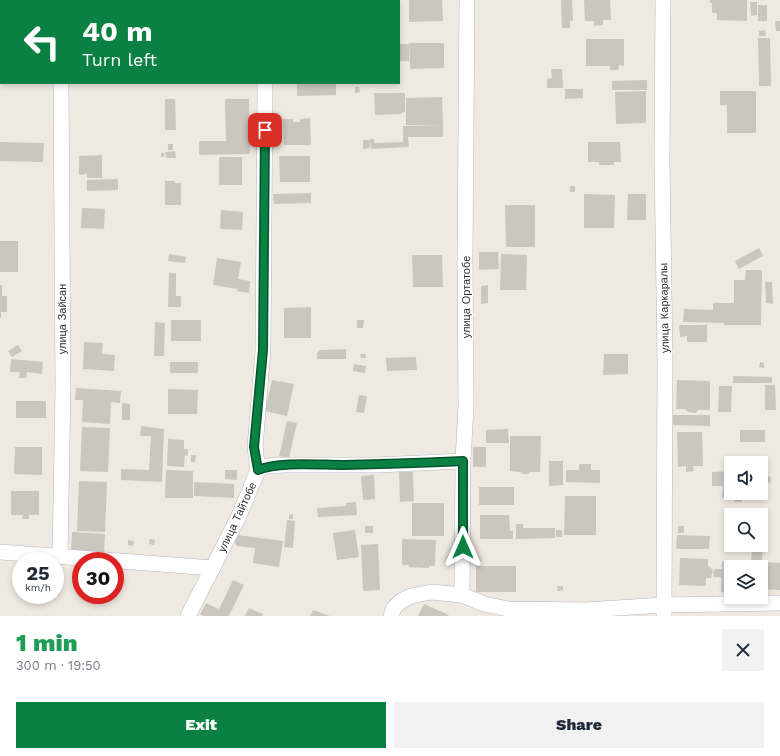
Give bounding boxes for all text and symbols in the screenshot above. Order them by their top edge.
text: 40 m [82,15,152,48]
icon: left [16,16,68,68]
text: Turn left [82,49,157,70]
pin [248,113,282,147]
icon: arrive [254,119,276,141]
street label: улица Ортатобе [460,256,473,338]
street label: улица Каркаралы [657,263,672,353]
street label: улица Зайсан [56,284,69,354]
map controls [724,456,768,604]
button: sound [724,456,768,500]
street label: улица Тайтобе [216,480,259,554]
button: search [724,508,768,552]
position arrow [442,526,484,568]
speed limit sign: 30 [72,552,124,604]
button: layers [724,560,768,604]
text: 25 [26,561,50,585]
text: km/h [25,582,51,593]
text: 1 min [16,629,78,657]
button: close [722,629,764,671]
text: 300 m · 19:50 [16,658,101,673]
button: Exit [16,702,386,748]
button: Share [394,702,764,748]

